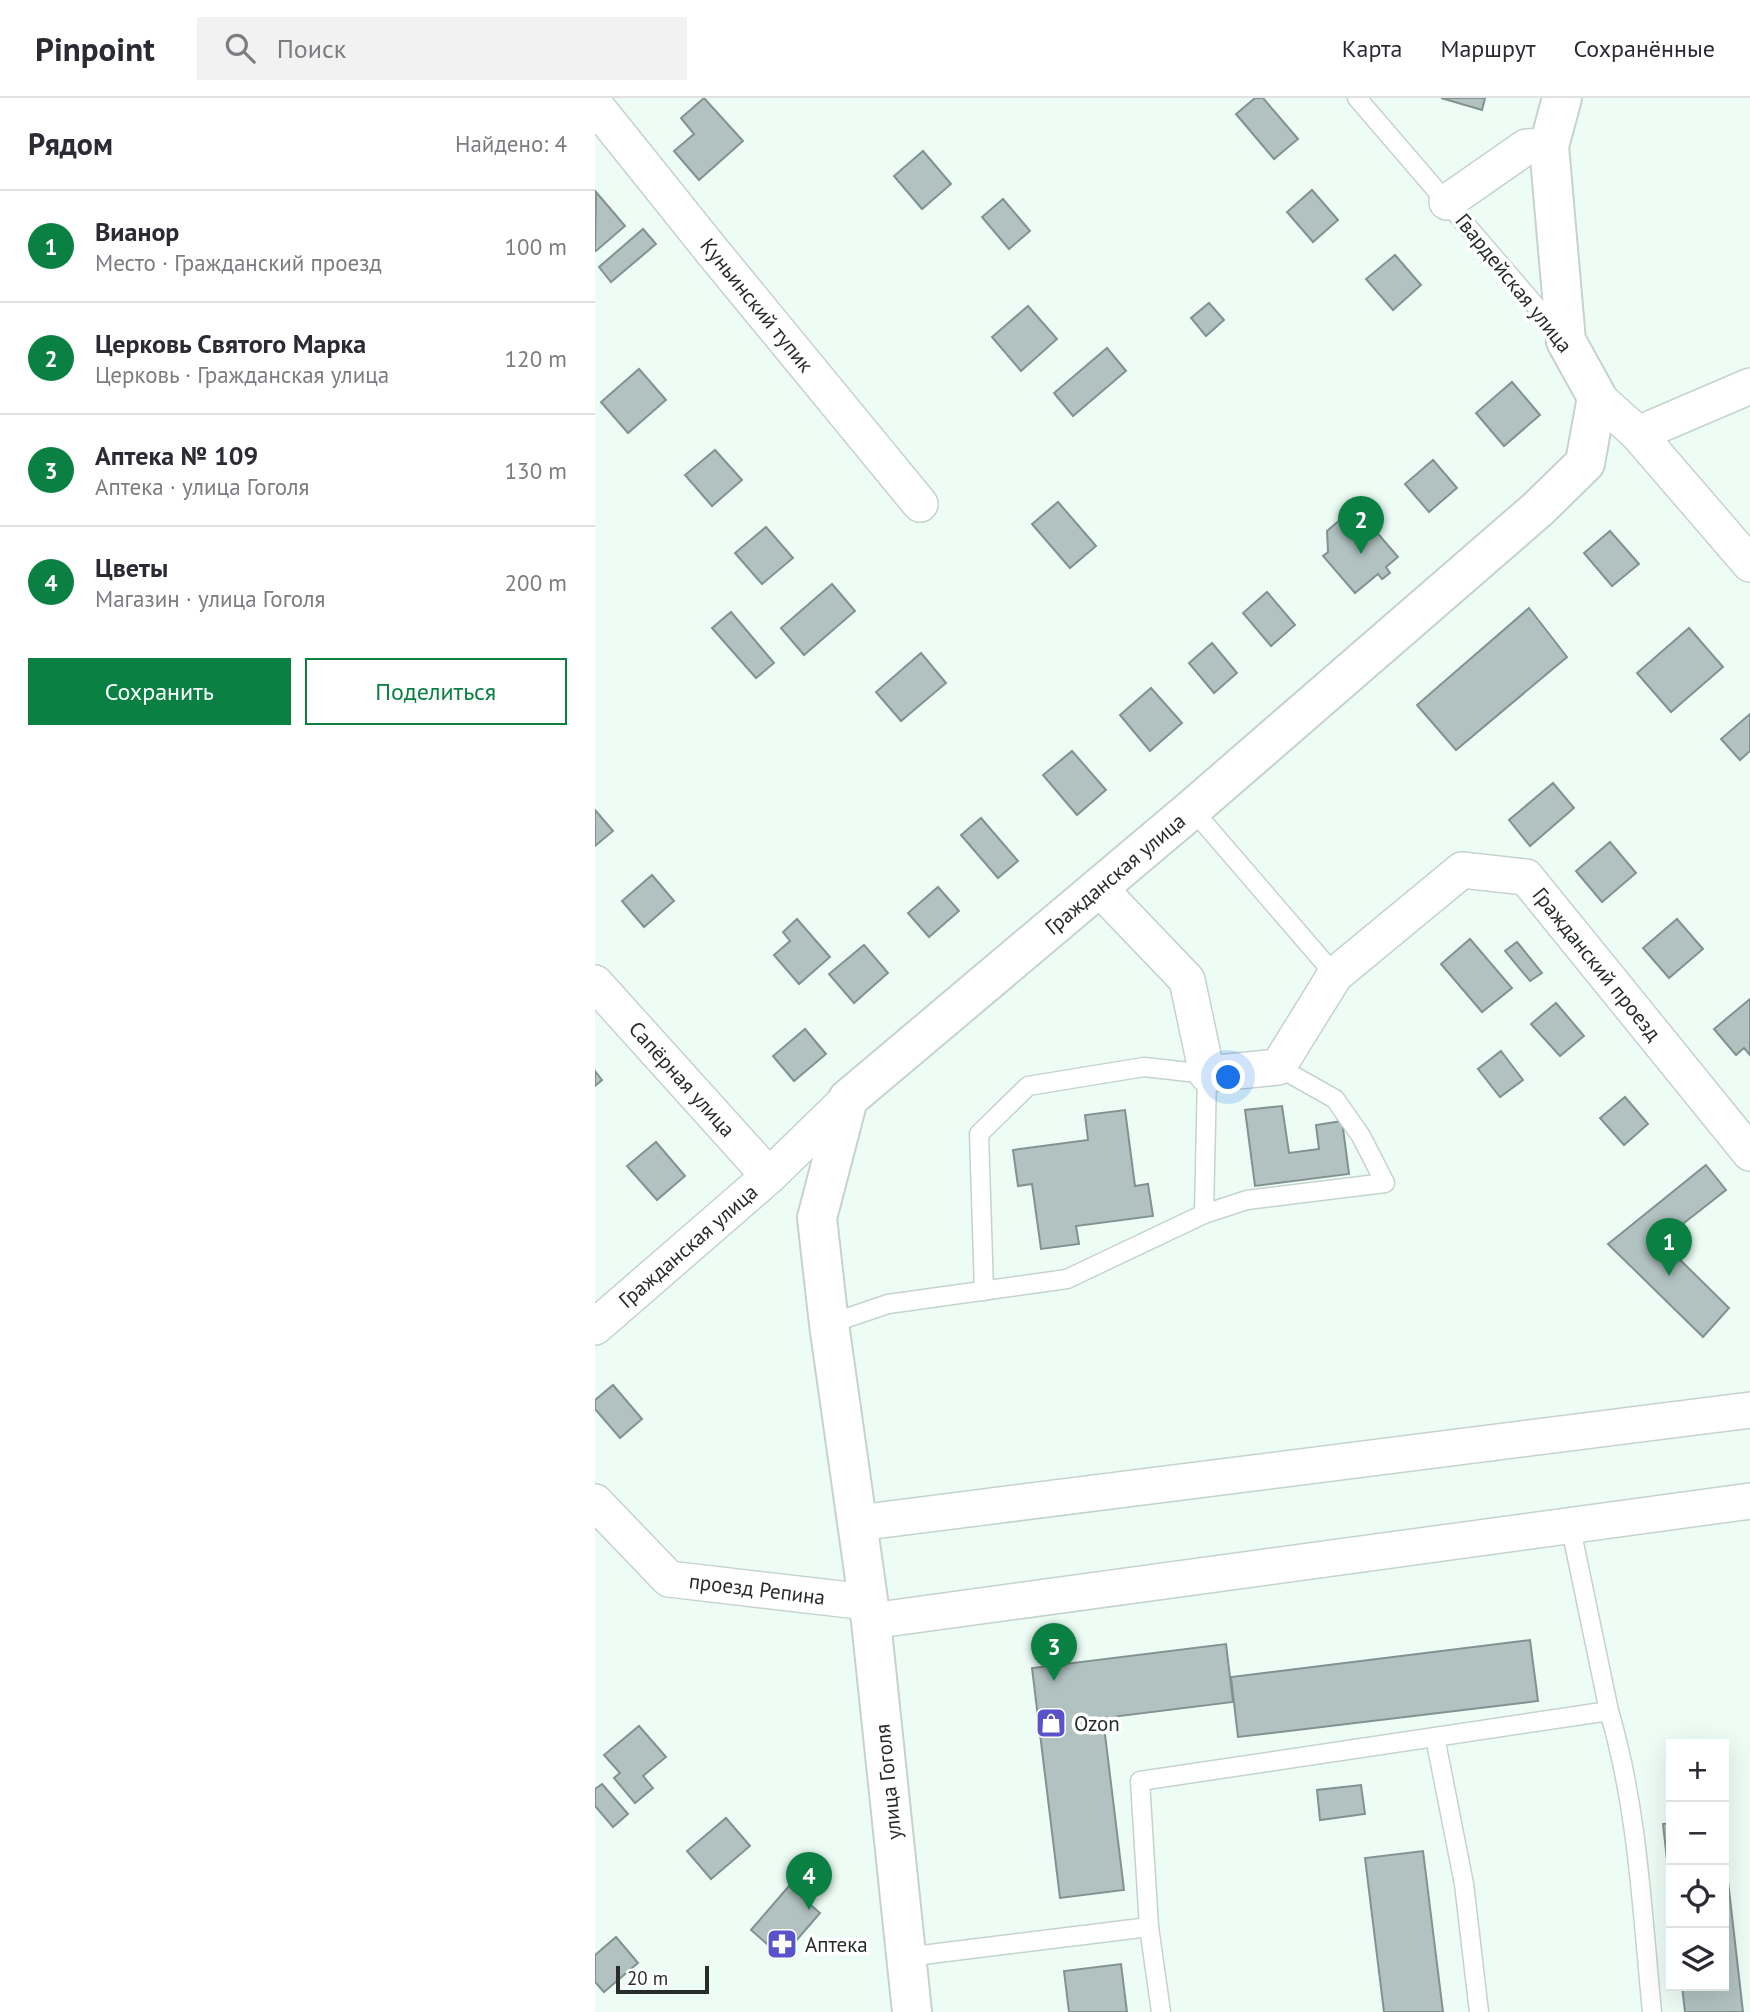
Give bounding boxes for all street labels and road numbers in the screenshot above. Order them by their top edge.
street label: Гвардейская улица [1450,208,1578,358]
street label: Куньинский тупик [695,232,819,378]
street label: Гражданская улица [1039,807,1191,941]
street label: Гражданский проезд [1527,882,1667,1046]
street label: Сапёрная улица [623,1016,741,1142]
street label: Гражданская улица [613,1178,763,1314]
street label: проезд Репина [687,1567,827,1611]
street label: улица Гоголя [868,1723,908,1841]

